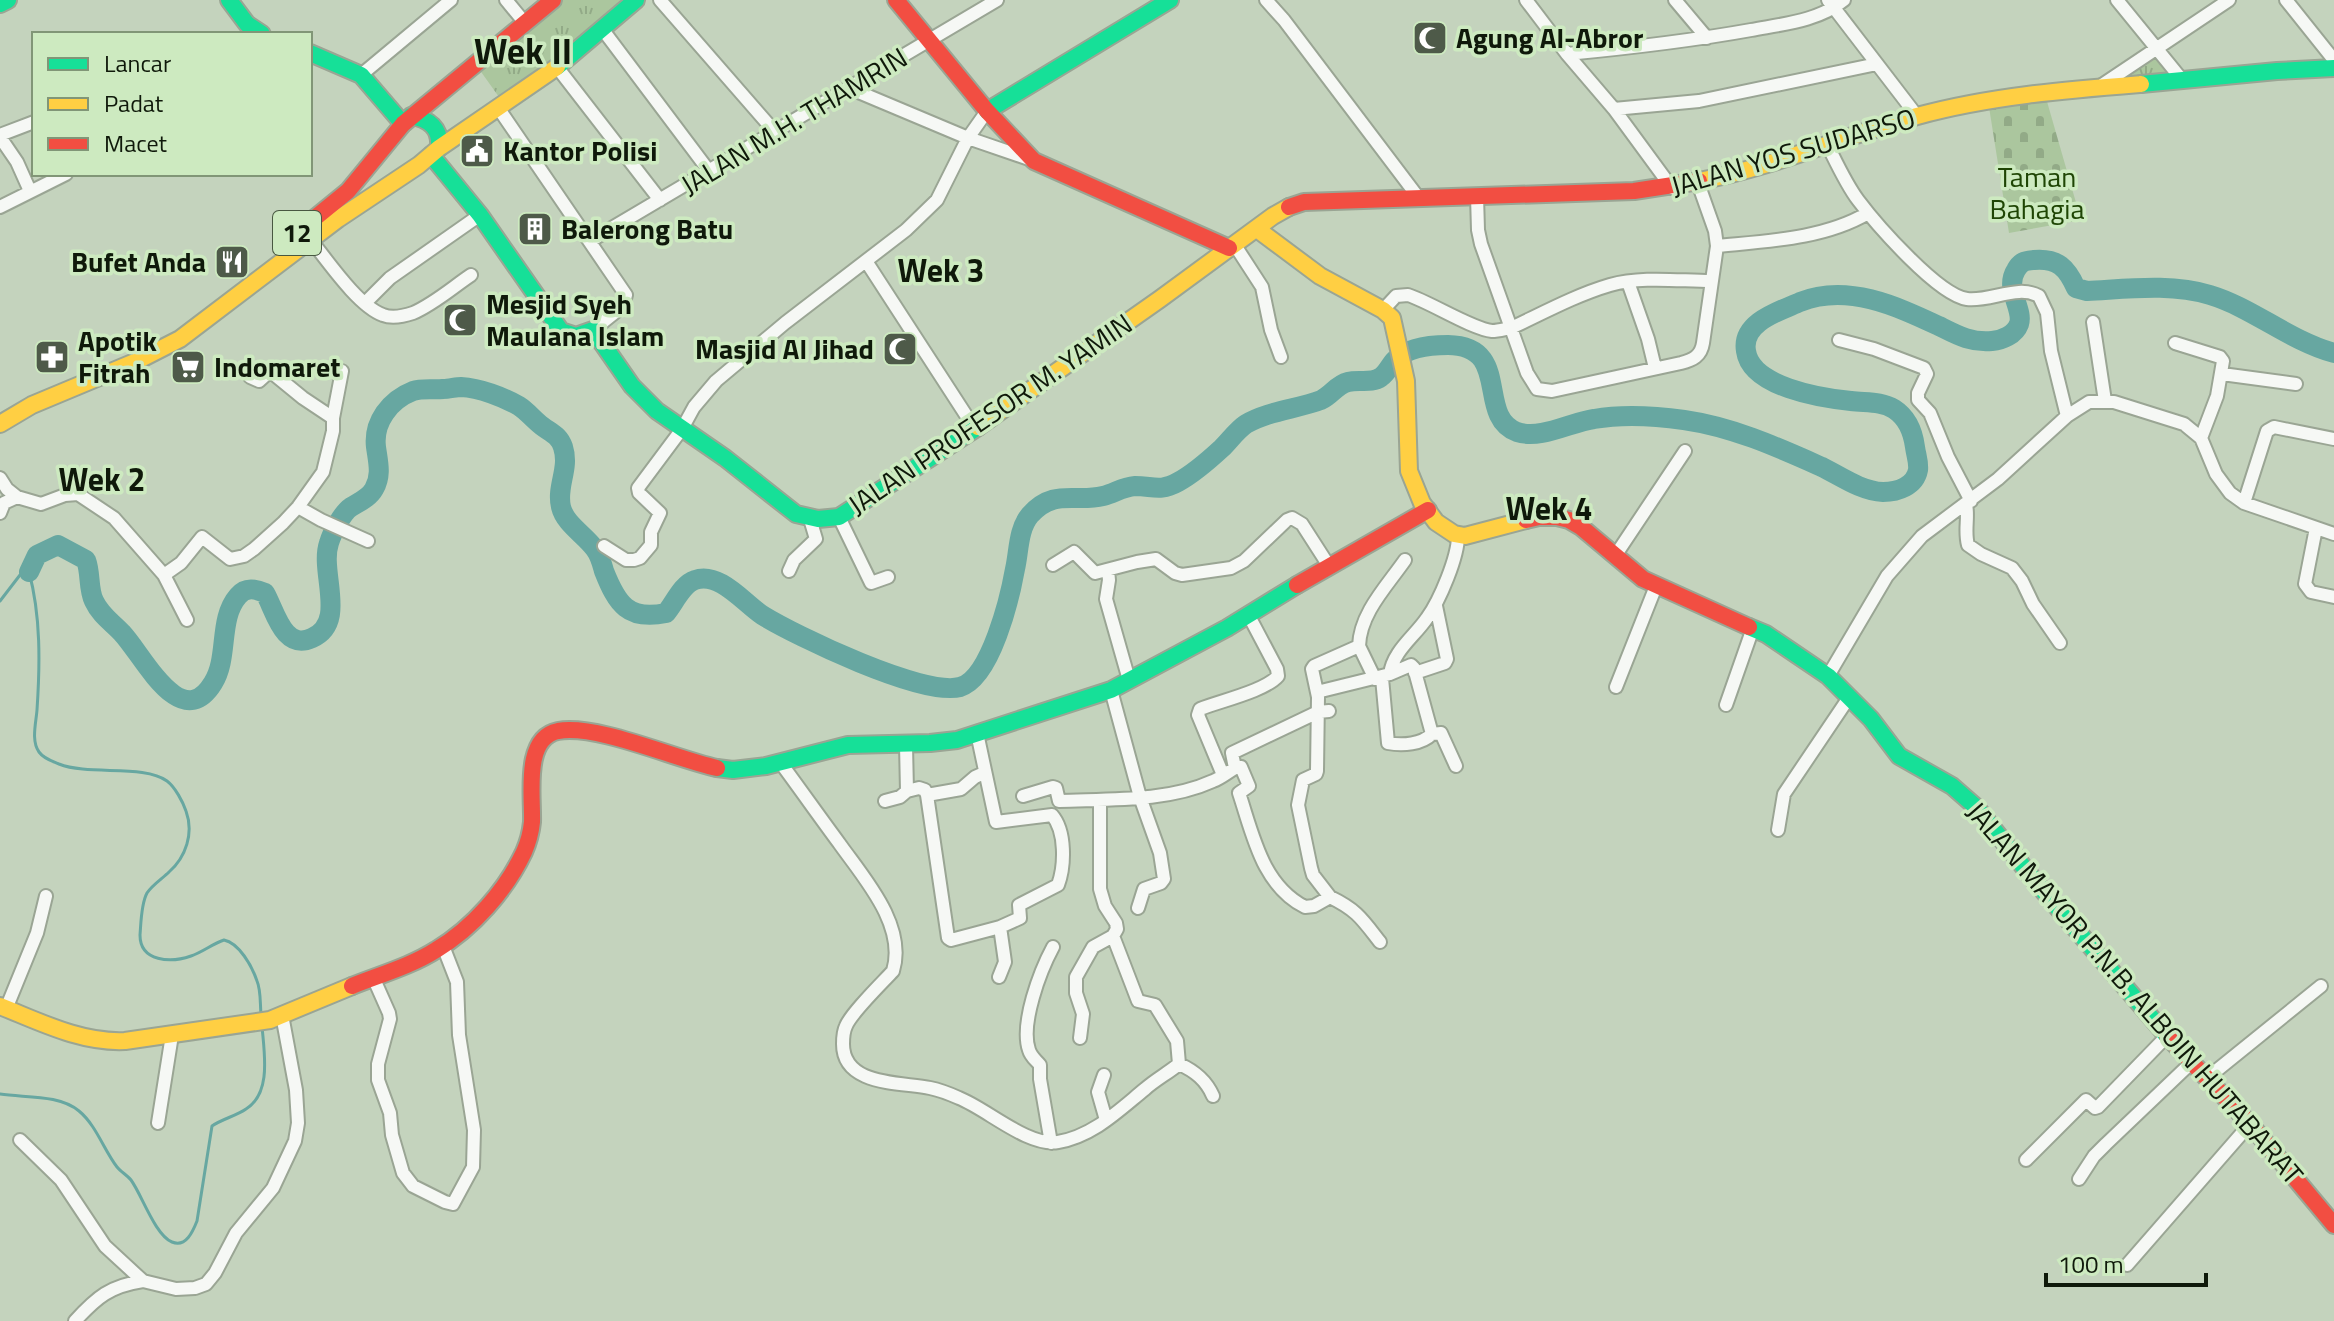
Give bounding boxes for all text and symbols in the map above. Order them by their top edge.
place label: Agung Al-Abror [1456,16,1643,59]
mosque icon: Agung Al-Abror [1411,19,1449,57]
district label: Wek II [474,23,572,78]
legend [32,32,312,176]
street label: JALAN M.H. THAMRIN [672,36,915,205]
text: Lancar [104,45,171,81]
text: Padat [104,85,164,121]
street label: JALAN YOS SUDARSO [1666,96,1920,207]
text: Macet [104,125,168,161]
place label: Kantor Polisi [503,129,658,172]
public building icon: Kantor Polisi [458,132,496,170]
park label: Taman Bahagia [1990,155,2084,230]
place label: Balerong Batu [561,207,733,250]
building icon: Balerong Batu [516,210,554,248]
road number: 12 [273,211,321,255]
place label: Bufet Anda [71,240,206,283]
restaurant icon: Bufet Anda [213,243,251,281]
district label: Wek 3 [898,246,984,294]
place label: Mesjid Syeh Maulana Islam [486,282,664,357]
mosque icon: Mesjid Syeh Maulana Islam [441,301,479,339]
street label: JALAN PROFESOR M. YAMIN [839,302,1141,525]
place label: Apotik Fitrah [78,319,157,394]
place label: Masjid Al Jihad [695,327,874,370]
mosque icon: Masjid Al Jihad [881,330,919,368]
pharmacy icon: Apotik Fitrah [33,338,71,376]
place label: Indomaret [214,345,340,388]
supermarket icon: Indomaret [169,348,207,386]
district label: Wek 2 [59,455,145,503]
district label: Wek 4 [1506,484,1592,532]
street label: JALAN MAYOR P.N.B. ALBOIN HUTABARAT [1957,792,2314,1194]
scale bar [2046,1237,2206,1287]
text: 100 m [2058,1246,2124,1282]

